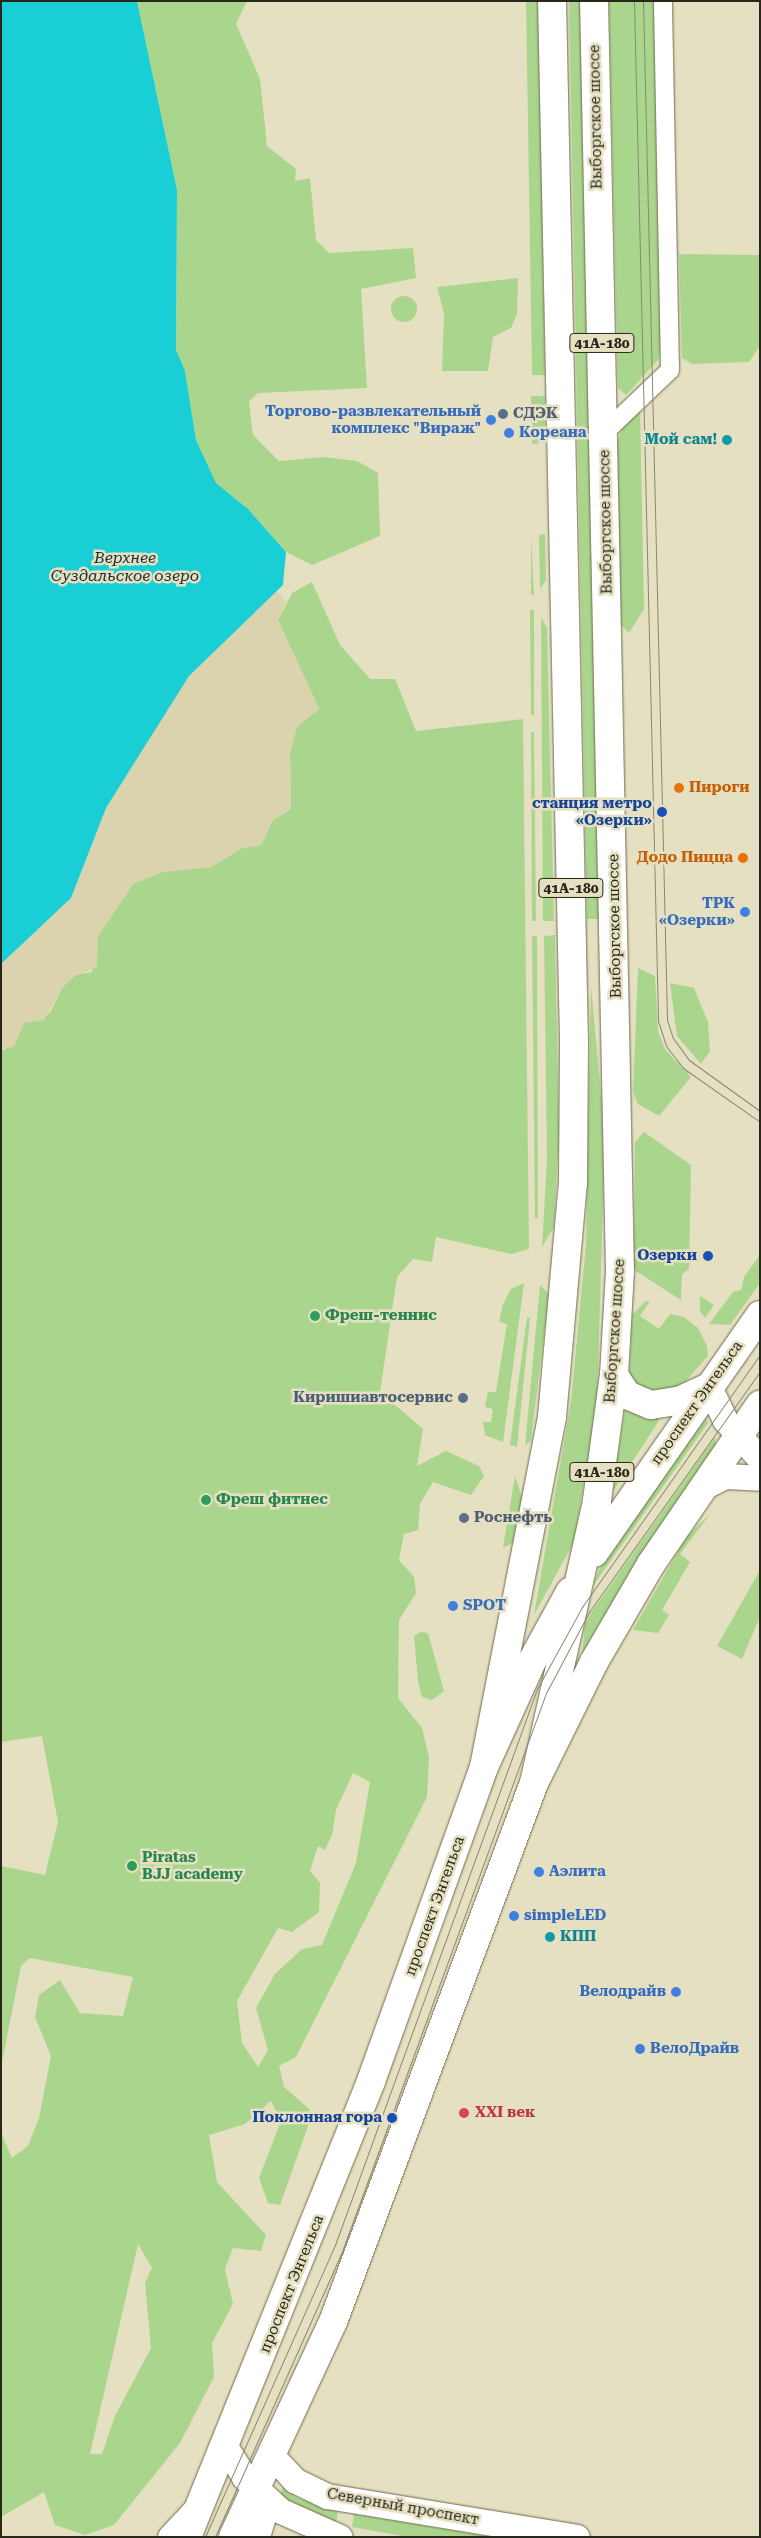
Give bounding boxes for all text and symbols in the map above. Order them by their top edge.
street label: Выборгское шоссе [586,45,606,189]
road number: 41А-180 [568,332,636,354]
place label: Торгово-развлекательный комплекс "Вираж" [265,402,481,437]
place label: СДЭК [513,405,558,423]
marker: СДЭК [497,408,509,420]
marker: Торгово-развлекательный комплекс "Вираж" [485,414,497,426]
place label: Кореана [519,424,587,442]
marker: Кореана [503,427,515,439]
place label: Мой сам! [645,431,717,449]
marker: Мой сам! [721,434,733,446]
street label: Выборгское шоссе [596,450,616,594]
water label: Верхнее Суздальское озеро [51,548,199,586]
place label: Пироги [689,779,749,797]
marker: Пироги [673,782,685,794]
place label: станция метро «Озерки» [532,794,652,829]
marker: станция метро «Озерки» [656,806,668,818]
place label: Додо Пицца [637,849,733,867]
marker: Додо Пицца [737,852,749,864]
street label: Выборгское шоссе [605,854,625,998]
road number: 41А-180 [537,876,605,900]
place label: ТРК «Озерки» [659,894,735,929]
marker: ТРК «Озерки» [739,906,751,918]
place label: Озерки [637,1247,697,1265]
marker: Озерки [701,1249,715,1263]
street label: Выборгское шоссе [601,1258,629,1404]
place label: Фреш-теннис [325,1307,437,1325]
marker: Фреш-теннис [309,1310,321,1322]
street label: проспект Энгельса [647,1338,747,1468]
place label: Киришиавтосервис [293,1389,453,1407]
marker: Киришиавтосервис [457,1392,469,1404]
road number: 41А-180 [568,1460,636,1484]
place label: Фреш фитнес [216,1491,328,1509]
marker: Фреш фитнес [200,1494,212,1506]
place label: Роснефть [474,1509,552,1527]
marker: Роснефть [458,1512,470,1524]
place label: SPOT [463,1597,506,1615]
marker: SPOT [447,1600,459,1612]
street label: проспект Энгельса [401,1834,469,1978]
place label: Piratas BJJ academy [142,1848,243,1883]
marker: Piratas BJJ academy [126,1860,138,1872]
place label: Аэлита [549,1863,606,1881]
marker: Аэлита [533,1866,545,1878]
place label: simpleLED [524,1907,606,1925]
marker: simpleLED [508,1910,520,1922]
place label: КПП [560,1928,596,1946]
marker: КПП [544,1931,556,1943]
place label: Велодрайв [579,1983,666,2001]
marker: Велодрайв [670,1986,682,1998]
place label: ВелоДрайв [650,2040,739,2058]
marker: ВелоДрайв [634,2043,646,2055]
place label: XXI век [475,2104,535,2122]
marker: XXI век [457,2106,471,2120]
place label: Поклонная гора [252,2109,382,2127]
marker: Поклонная гора [386,2112,398,2124]
street label: проспект Энгельса [256,2212,328,2356]
street label: Северный проспект [326,2485,480,2529]

